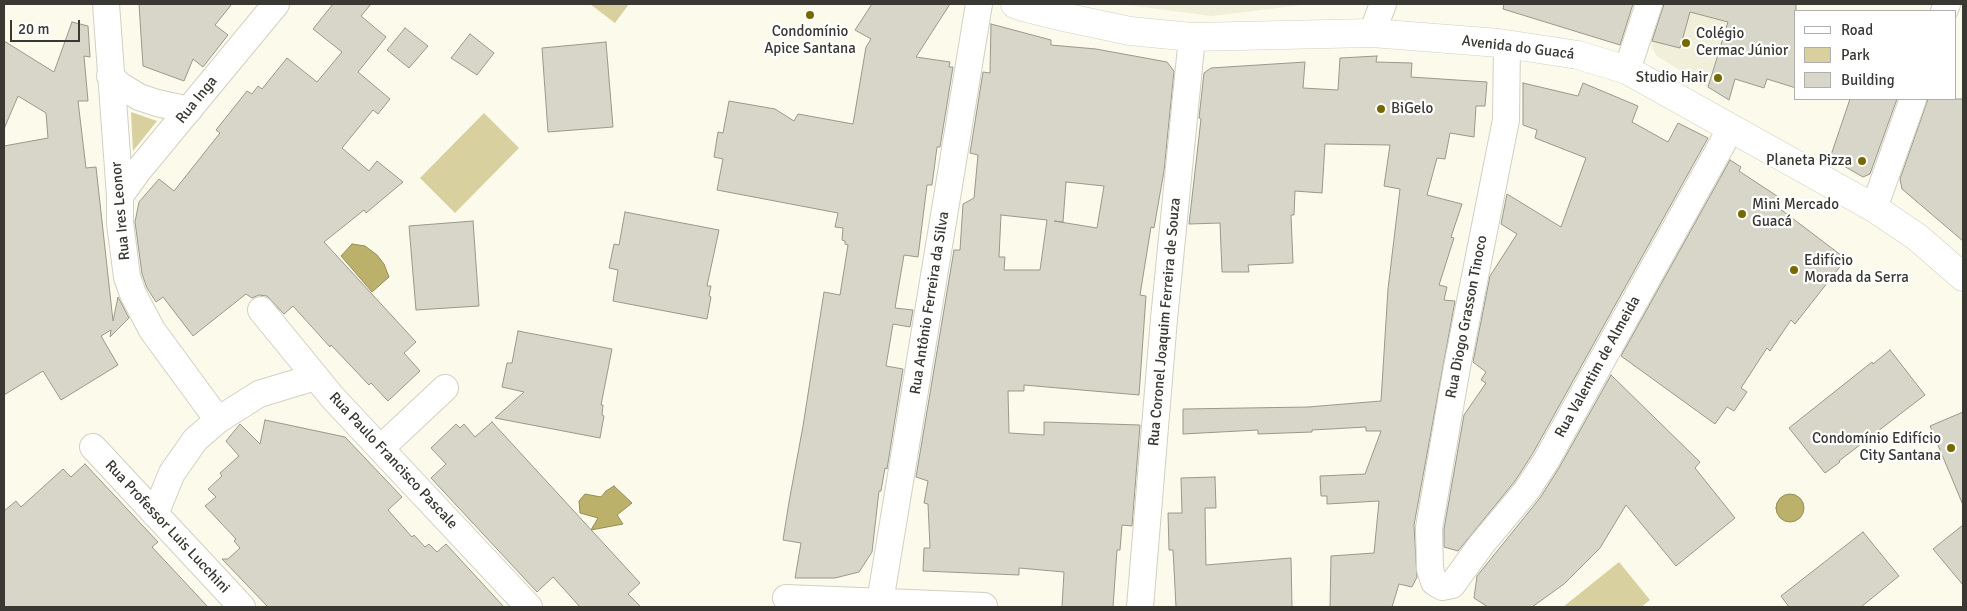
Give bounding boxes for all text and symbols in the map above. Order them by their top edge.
marker: Condomínio Apice Santana [804,9,816,21]
scale bar [12,10,82,42]
legend [1794,10,1957,100]
text: 20 m [18,20,49,38]
text: Road [1841,21,1873,39]
place label: Condomínio Apice Santana [764,23,856,58]
place label: Colégio Cermac Júnior [1696,25,1788,60]
street label: Avenida do Guacá [1461,32,1575,64]
marker: Colégio Cermac Júnior [1680,37,1692,49]
text: Park [1841,46,1870,64]
place label: Studio Hair [1636,69,1708,87]
text: Building [1841,71,1895,89]
marker: Studio Hair [1712,72,1724,84]
street label: Rua Inga [172,73,222,127]
place label: BiGelo [1391,100,1433,118]
marker: BiGelo [1375,103,1387,115]
place label: Planeta Pizza [1766,152,1852,170]
marker: Planeta Pizza [1856,155,1868,167]
street label: Rua Ires Leonor [108,161,134,261]
place label: Mini Mercado Guacá [1752,196,1839,231]
street label: Rua Coronel Joaquim Ferreira de Souza [1145,197,1185,447]
marker: Mini Mercado Guacá [1736,208,1748,220]
street label: Rua Antônio Ferreira da Silva [907,210,953,396]
street label: Rua Diogo Grasson Tinoco [1442,234,1492,400]
place label: Edifício Morada da Serra [1804,252,1909,287]
marker: Edifício Morada da Serra [1788,264,1800,276]
street label: Rua Valentim de Almeida [1552,293,1644,441]
street label: Rua Paulo Francisco Pascale [325,389,461,533]
place label: Condomínio Edifício City Santana [1812,430,1941,465]
marker: Condomínio Edifício City Santana [1945,442,1957,454]
street label: Rua Professor Luis Lucchini [101,457,233,597]

